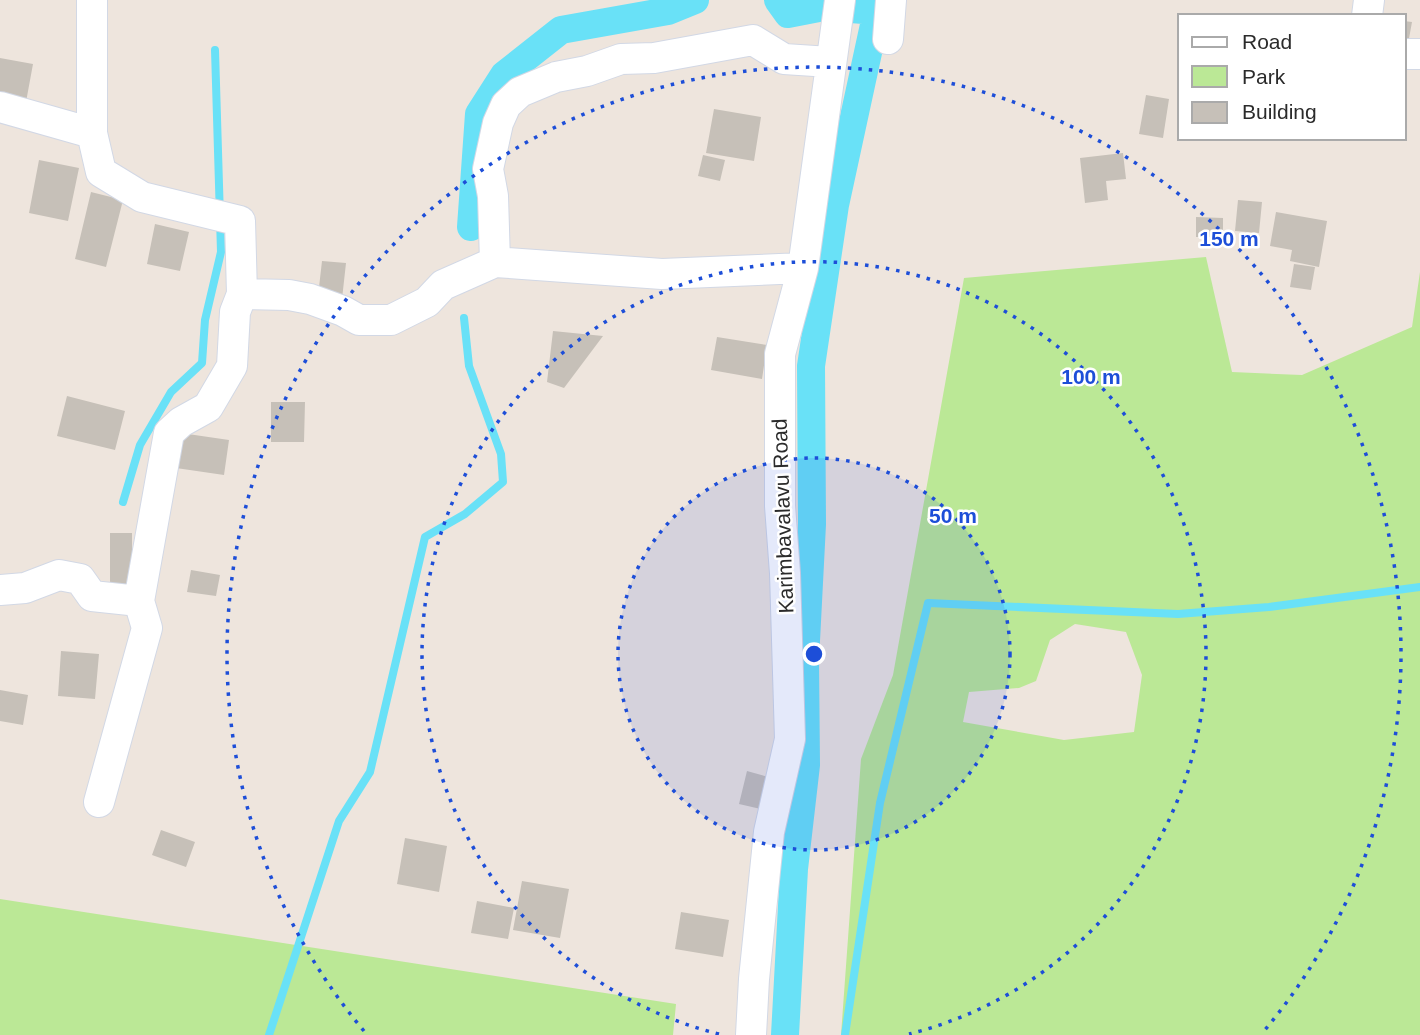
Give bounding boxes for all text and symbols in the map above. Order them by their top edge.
legend [1178,14,1406,140]
text: Road [1242,30,1292,53]
text: Park [1242,65,1286,88]
text: Building [1242,100,1317,123]
text: 150 m [1199,227,1259,250]
text: 100 m [1061,365,1121,388]
street label: Karimbavalavu Road [768,418,797,614]
text: 50 m [929,504,977,527]
centre of rings [802,642,826,666]

